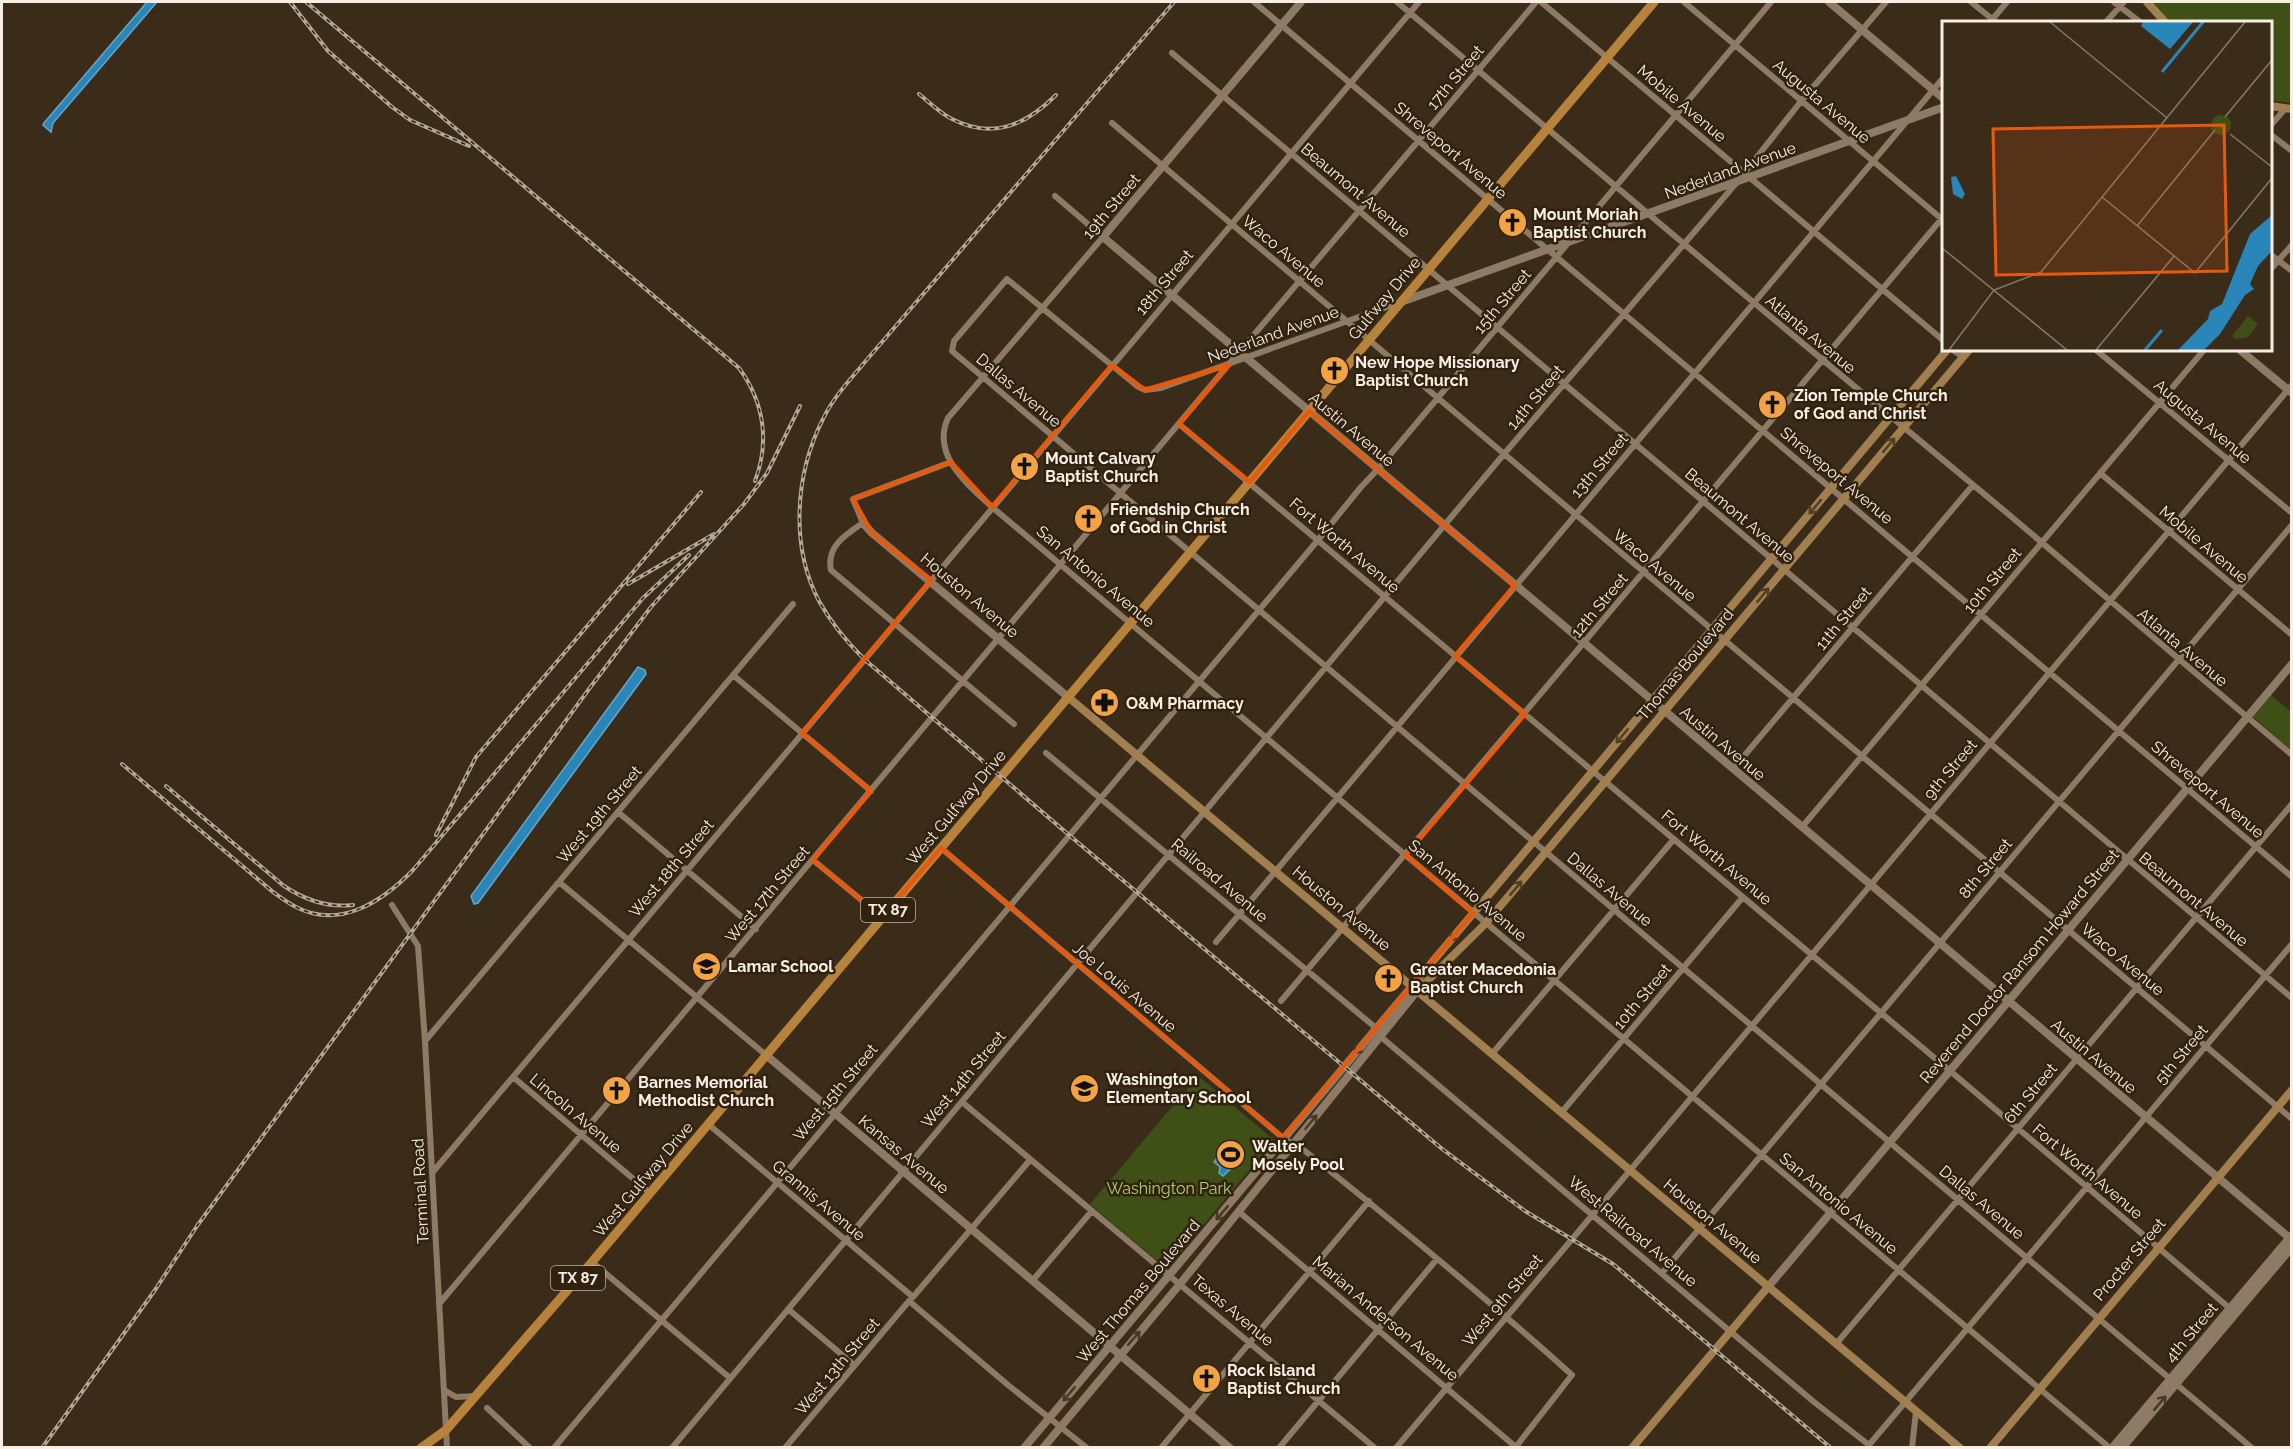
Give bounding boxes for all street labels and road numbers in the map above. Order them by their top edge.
street label: 17th Street [1423,41,1488,113]
street label: Augusta Avenue [1769,55,1874,148]
street label: Mobile Avenue [1633,61,1730,146]
street label: Shreveport Avenue [1390,98,1511,203]
street label: Nederland Avenue [1662,138,1799,203]
street label: Beaumont Avenue [1297,139,1414,242]
street label: 19th Street [1079,169,1145,243]
street label: Waco Avenue [1238,211,1329,292]
street label: 18th Street [1132,245,1198,319]
street label: Gulfway Drive [1344,253,1425,344]
street label: 15th Street [1470,265,1535,338]
street label: Atlanta Avenue [1762,291,1860,378]
street label: Nederland Avenue [1205,302,1342,367]
street label: Dallas Avenue [972,349,1065,431]
street label: 14th Street [1503,361,1568,434]
street label: Augusta Avenue [2150,375,2255,468]
street label: Austin Avenue [1305,388,1398,471]
street label: Shreveport Avenue [1776,423,1897,528]
street label: 13th Street [1567,429,1632,502]
street label: Beaumont Avenue [1681,464,1798,567]
street label: Fort Worth Avenue [1286,494,1404,597]
street label: Mobile Avenue [2155,502,2252,587]
street label: San Antonio Avenue [1033,521,1159,631]
street label: Waco Avenue [1609,525,1700,606]
street label: 10th Street [1959,543,2026,617]
street label: Houston Avenue [917,549,1023,642]
street label: 12th Street [1567,569,1632,641]
street label: 11th Street [1811,582,1876,654]
street label: Atlanta Avenue [2134,604,2232,691]
street label: Thomas Boulevard [1633,605,1737,724]
street label: Austin Avenue [1676,702,1769,785]
street label: 9th Street [1920,735,1981,803]
street label: Shreveport Avenue [2147,737,2268,842]
street label: West Gulfway Drive [903,746,1010,869]
street label: West 19th Street [553,761,646,867]
street label: Fort Worth Avenue [1658,806,1776,909]
street label: West 18th Street [625,815,718,921]
street label: Railroad Avenue [1168,834,1272,926]
street label: 8th Street [1955,834,2016,902]
street label: San Antonio Avenue [1405,835,1531,945]
street label: West 17th Street [721,842,814,947]
street label: Reverend Doctor Ransom Howard Street [1916,845,2123,1087]
street label: Dallas Avenue [1563,848,1656,930]
street label: Beaumont Avenue [2135,848,2252,951]
street label: Houston Avenue [1289,862,1395,955]
road number: TX 87 [861,898,915,922]
street label: Waco Avenue [2077,919,2168,1000]
street label: Joe Louis Avenue [1069,938,1180,1036]
street label: 10th Street [1609,959,1676,1033]
street label: Austin Avenue [2047,1015,2140,1098]
street label: 5th Street [2151,1020,2212,1088]
street label: West 14th Street [917,1026,1010,1132]
street label: West 15th Street [789,1039,882,1145]
street label: 6th Street [2000,1059,2061,1127]
street label: Lincoln Avenue [526,1070,625,1157]
street label: Kansas Avenue [855,1111,953,1198]
street label: West Gulfway Drive [590,1118,697,1241]
street label: Fort Worth Avenue [2029,1120,2147,1223]
street label: Terminal Road [408,1138,433,1244]
street label: San Antonio Avenue [1776,1148,1902,1258]
street label: Grannis Avenue [768,1156,869,1245]
street label: Dallas Avenue [1935,1161,2028,1243]
street label: West Railroad Avenue [1564,1172,1701,1291]
street label: Houston Avenue [1660,1175,1766,1268]
street label: Procter Street [2089,1214,2170,1304]
street label: West Thomas Boulevard [1073,1216,1204,1367]
street label: West 9th Street [1458,1250,1547,1350]
street label: Marian Anderson Avenue [1309,1252,1463,1385]
road number: TX 87 [551,1266,605,1290]
street label: Texas Avenue [1188,1271,1278,1350]
street label: 4th Street [2161,1298,2222,1366]
street label: West 13th Street [791,1313,884,1419]

